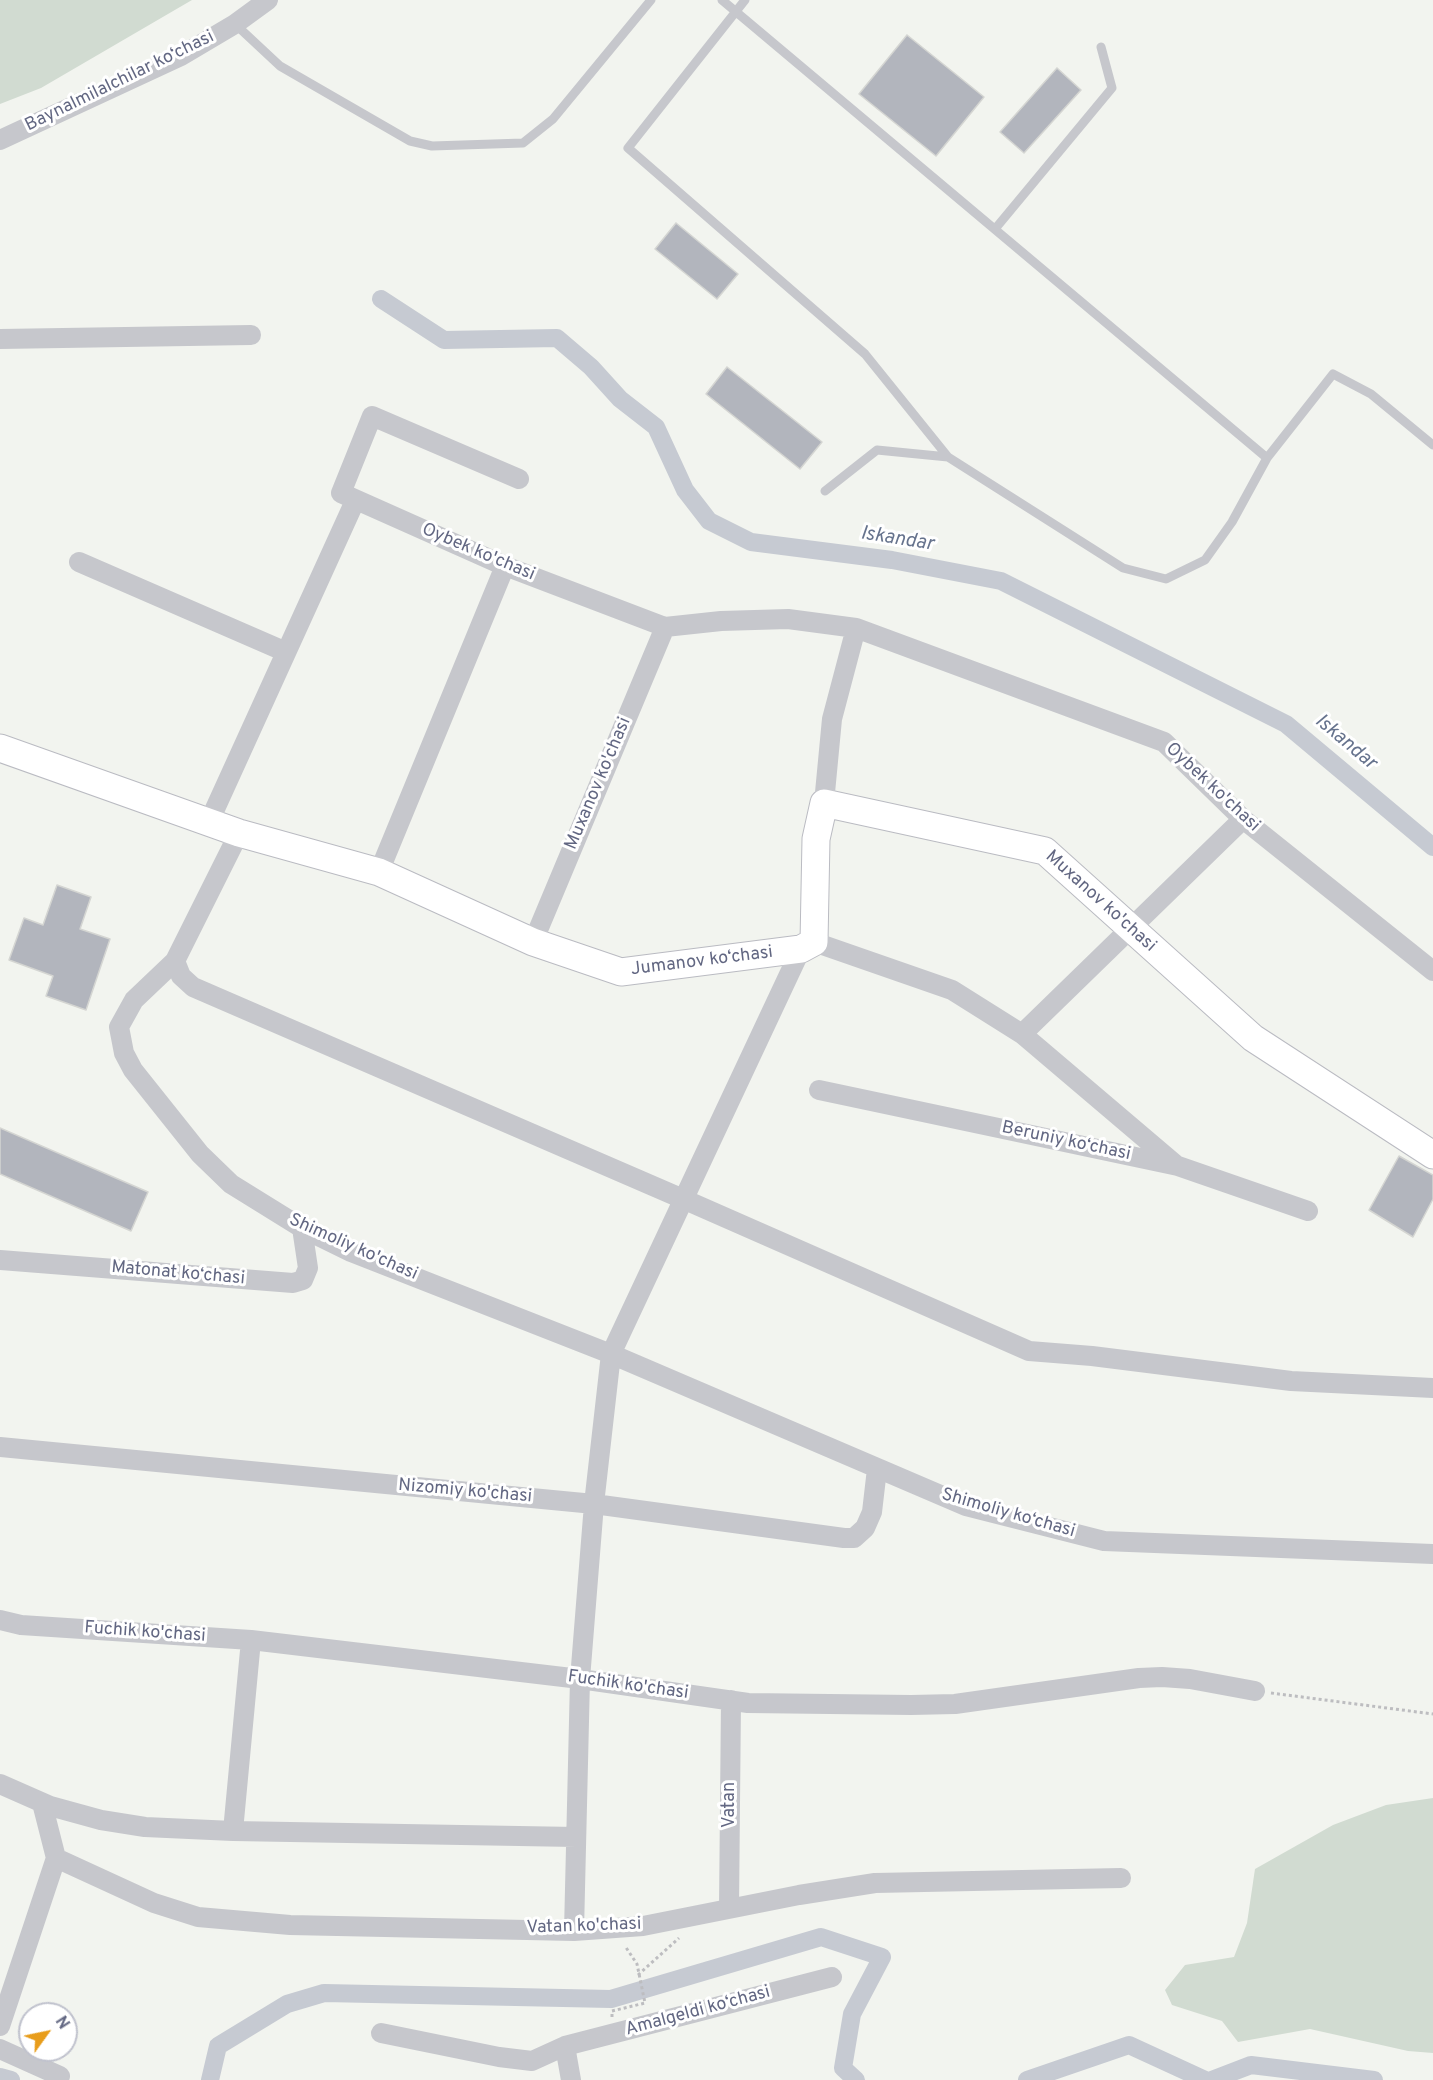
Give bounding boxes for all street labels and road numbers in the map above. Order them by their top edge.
street label: Baynalmilalchilar ko‘chasi [22,27,218,137]
street label: Oybek ko'chasi [418,519,538,587]
street label: Muxanov ko'chasi [561,715,637,853]
street label: Oybek ko'chasi [1160,739,1264,837]
street label: Muxanov ko'chasi [1040,847,1160,957]
street label: Jumanov ko‘chasi [630,943,774,981]
street label: Beruniy ko‘chasi [1000,1118,1132,1166]
street label: Shimoliy ko'chasi [285,1210,421,1286]
street label: Matonat ko‘chasi [110,1257,246,1291]
street label: Nizomiy ko'chasi [397,1475,533,1509]
street label: Shimoliy ko‘chasi [939,1485,1077,1543]
street label: Fuchik ko'chasi [84,1618,206,1648]
street label: Fuchik ko'chasi [566,1667,690,1705]
street label: Vatan [719,1782,741,1828]
street label: Vatan ko'chasi [526,1914,642,1940]
street label: Amalgeldi ko‘chasi [623,1982,773,2042]

